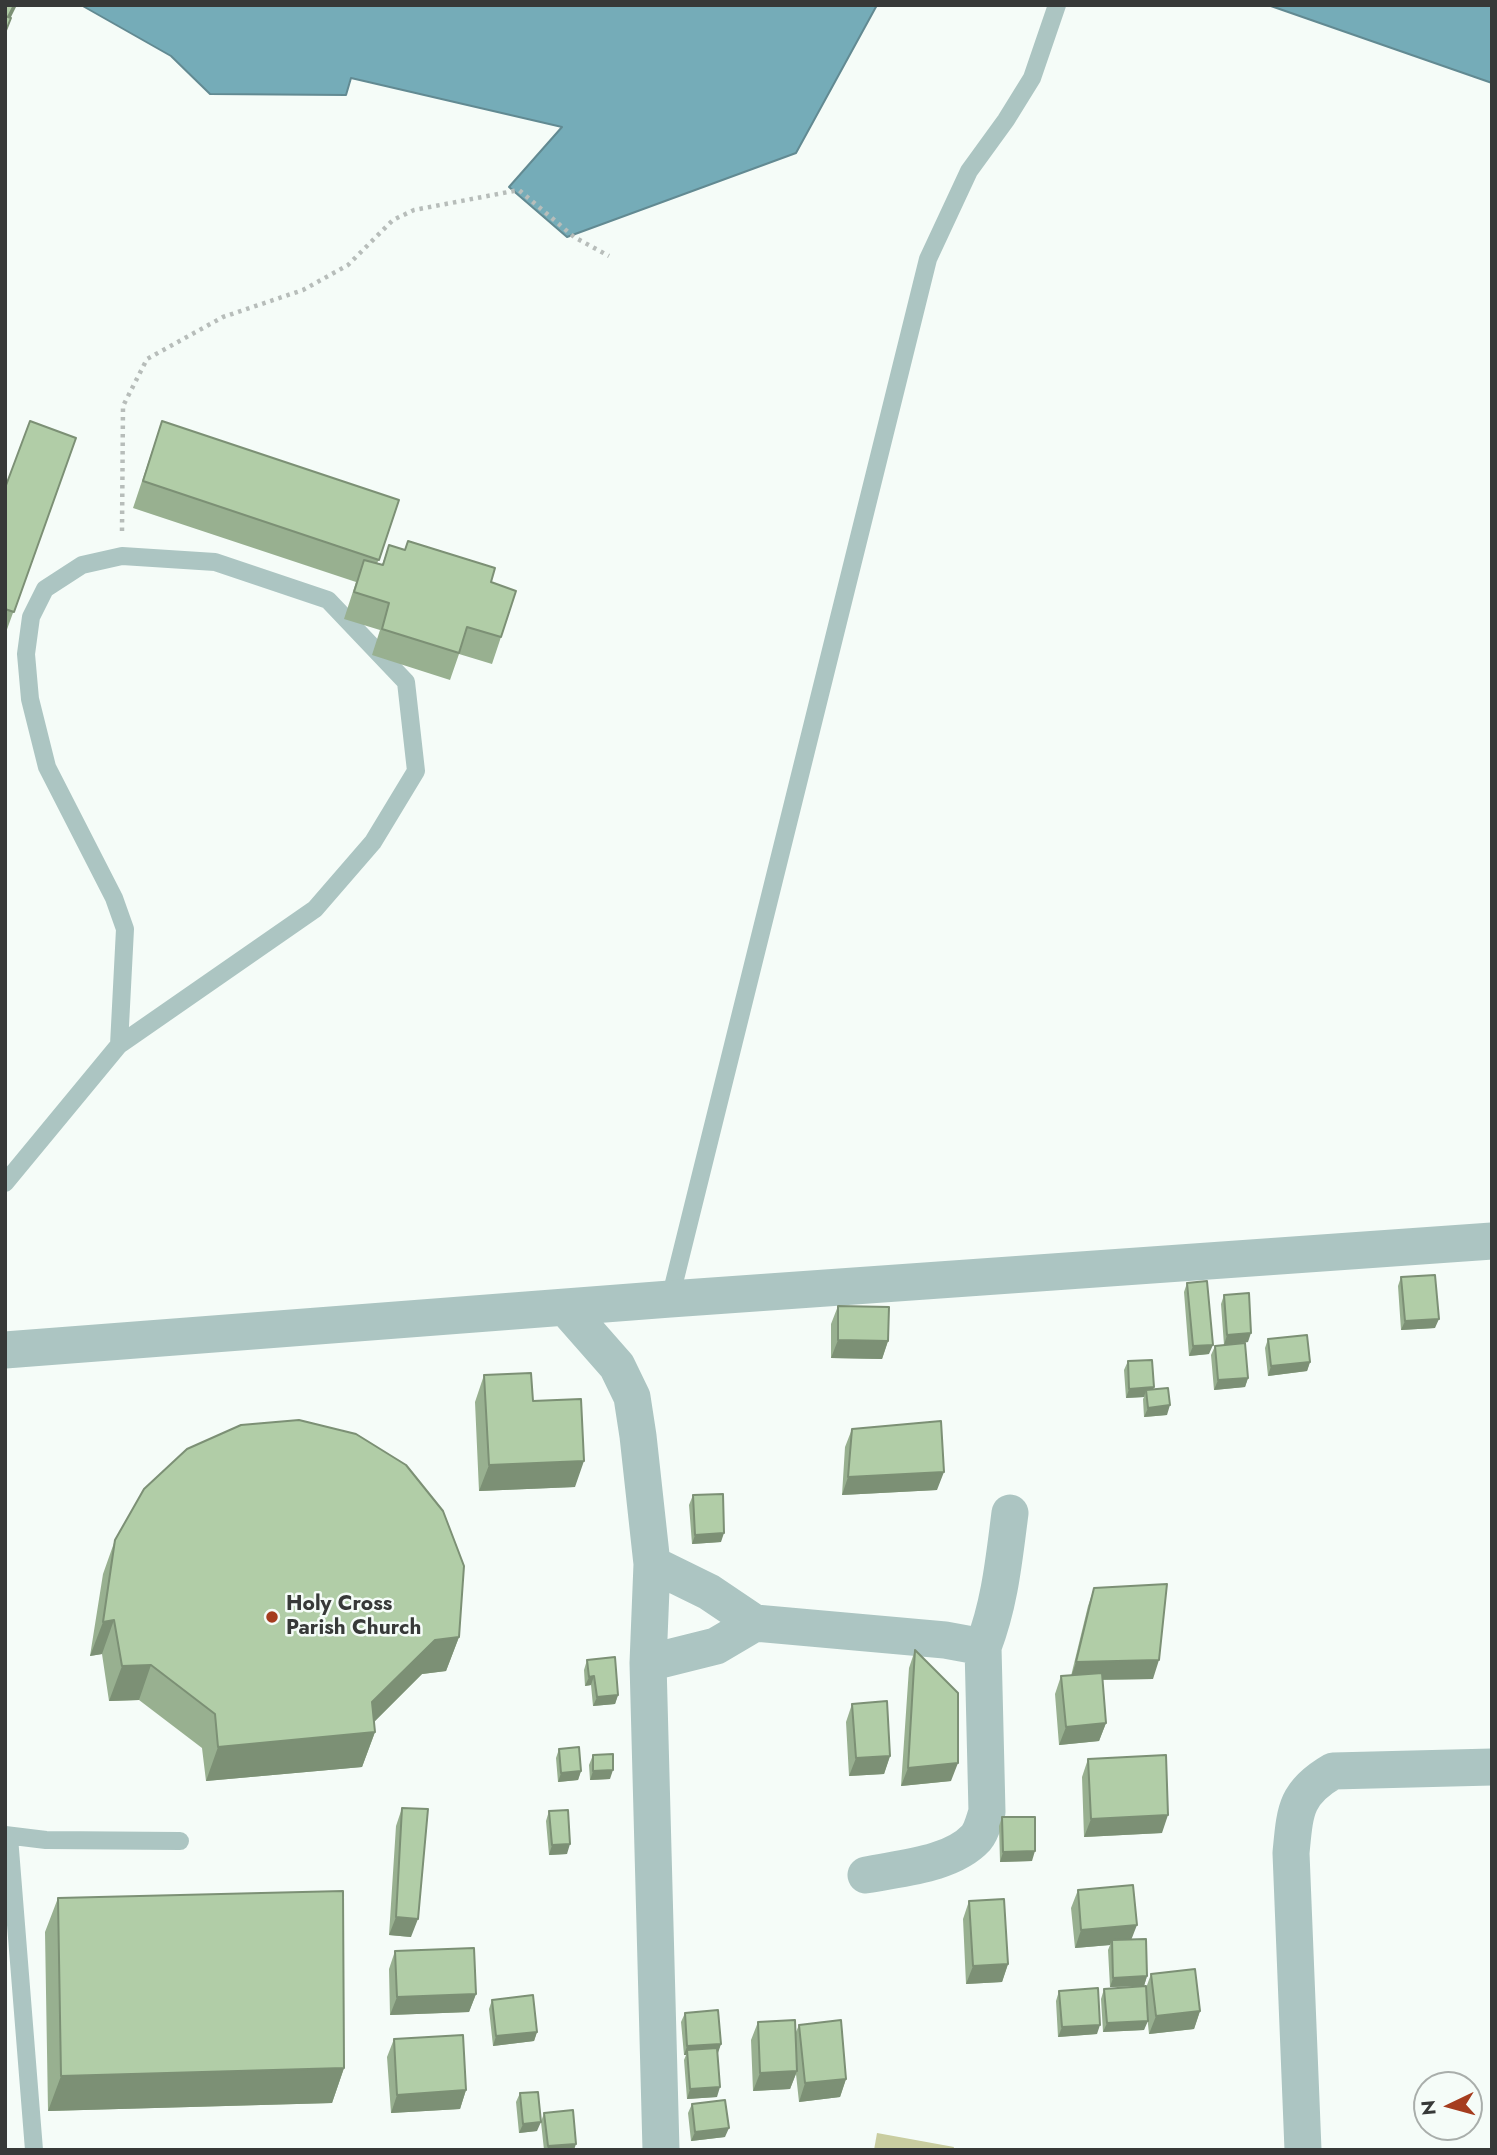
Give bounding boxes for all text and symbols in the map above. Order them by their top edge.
place label: Holy Cross Parish Church [286,1592,421,1642]
marker: Holy Cross Parish Church [264,1609,280,1625]
north arrow [1413,2071,1483,2141]
text: N [1414,2099,1443,2116]

